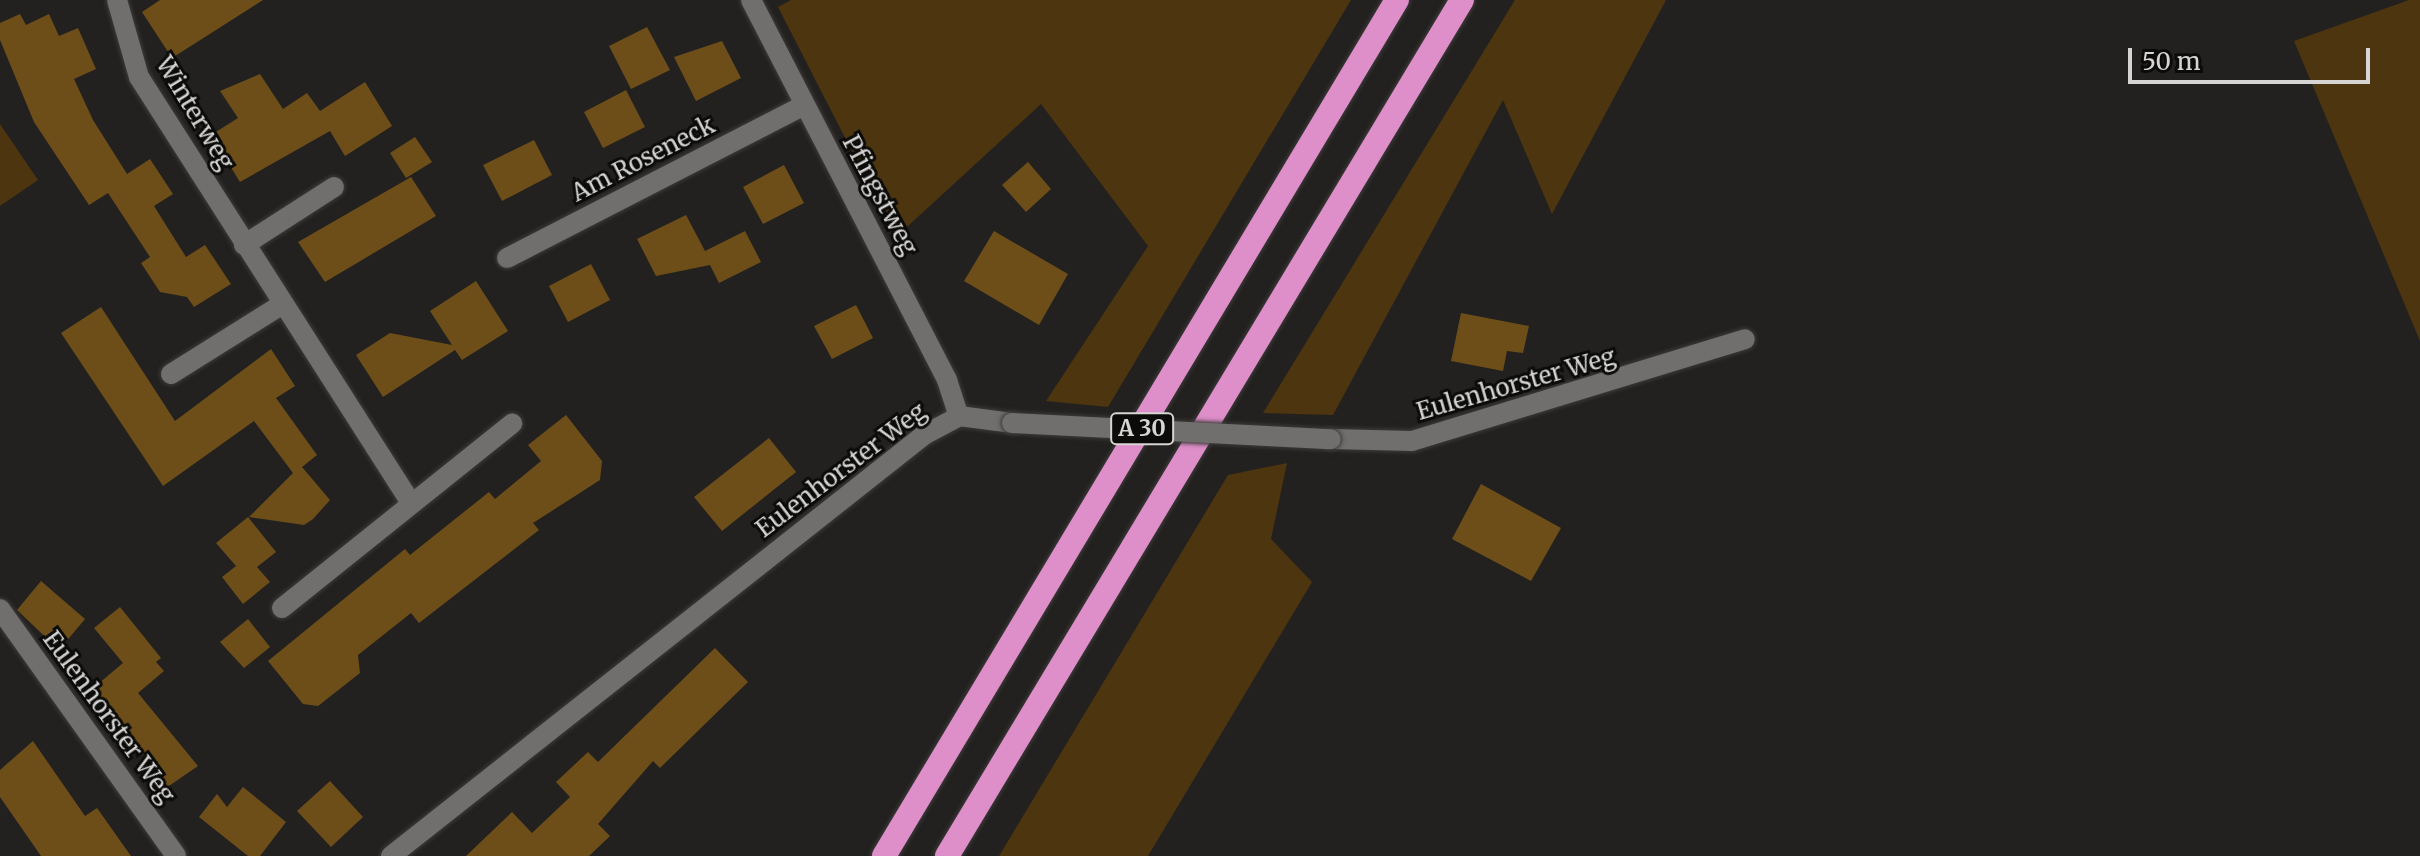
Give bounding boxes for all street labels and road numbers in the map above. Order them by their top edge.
street label: Winterweg [150,51,240,175]
street label: Am Roseneck [566,110,720,208]
street label: Pfingstweg [836,130,924,260]
street label: Eulenhorster Weg [1413,342,1619,426]
street label: Eulenhorster Weg [750,397,932,543]
road number: A 30 [1110,411,1174,447]
street label: Eulenhorster Weg [37,625,181,809]

